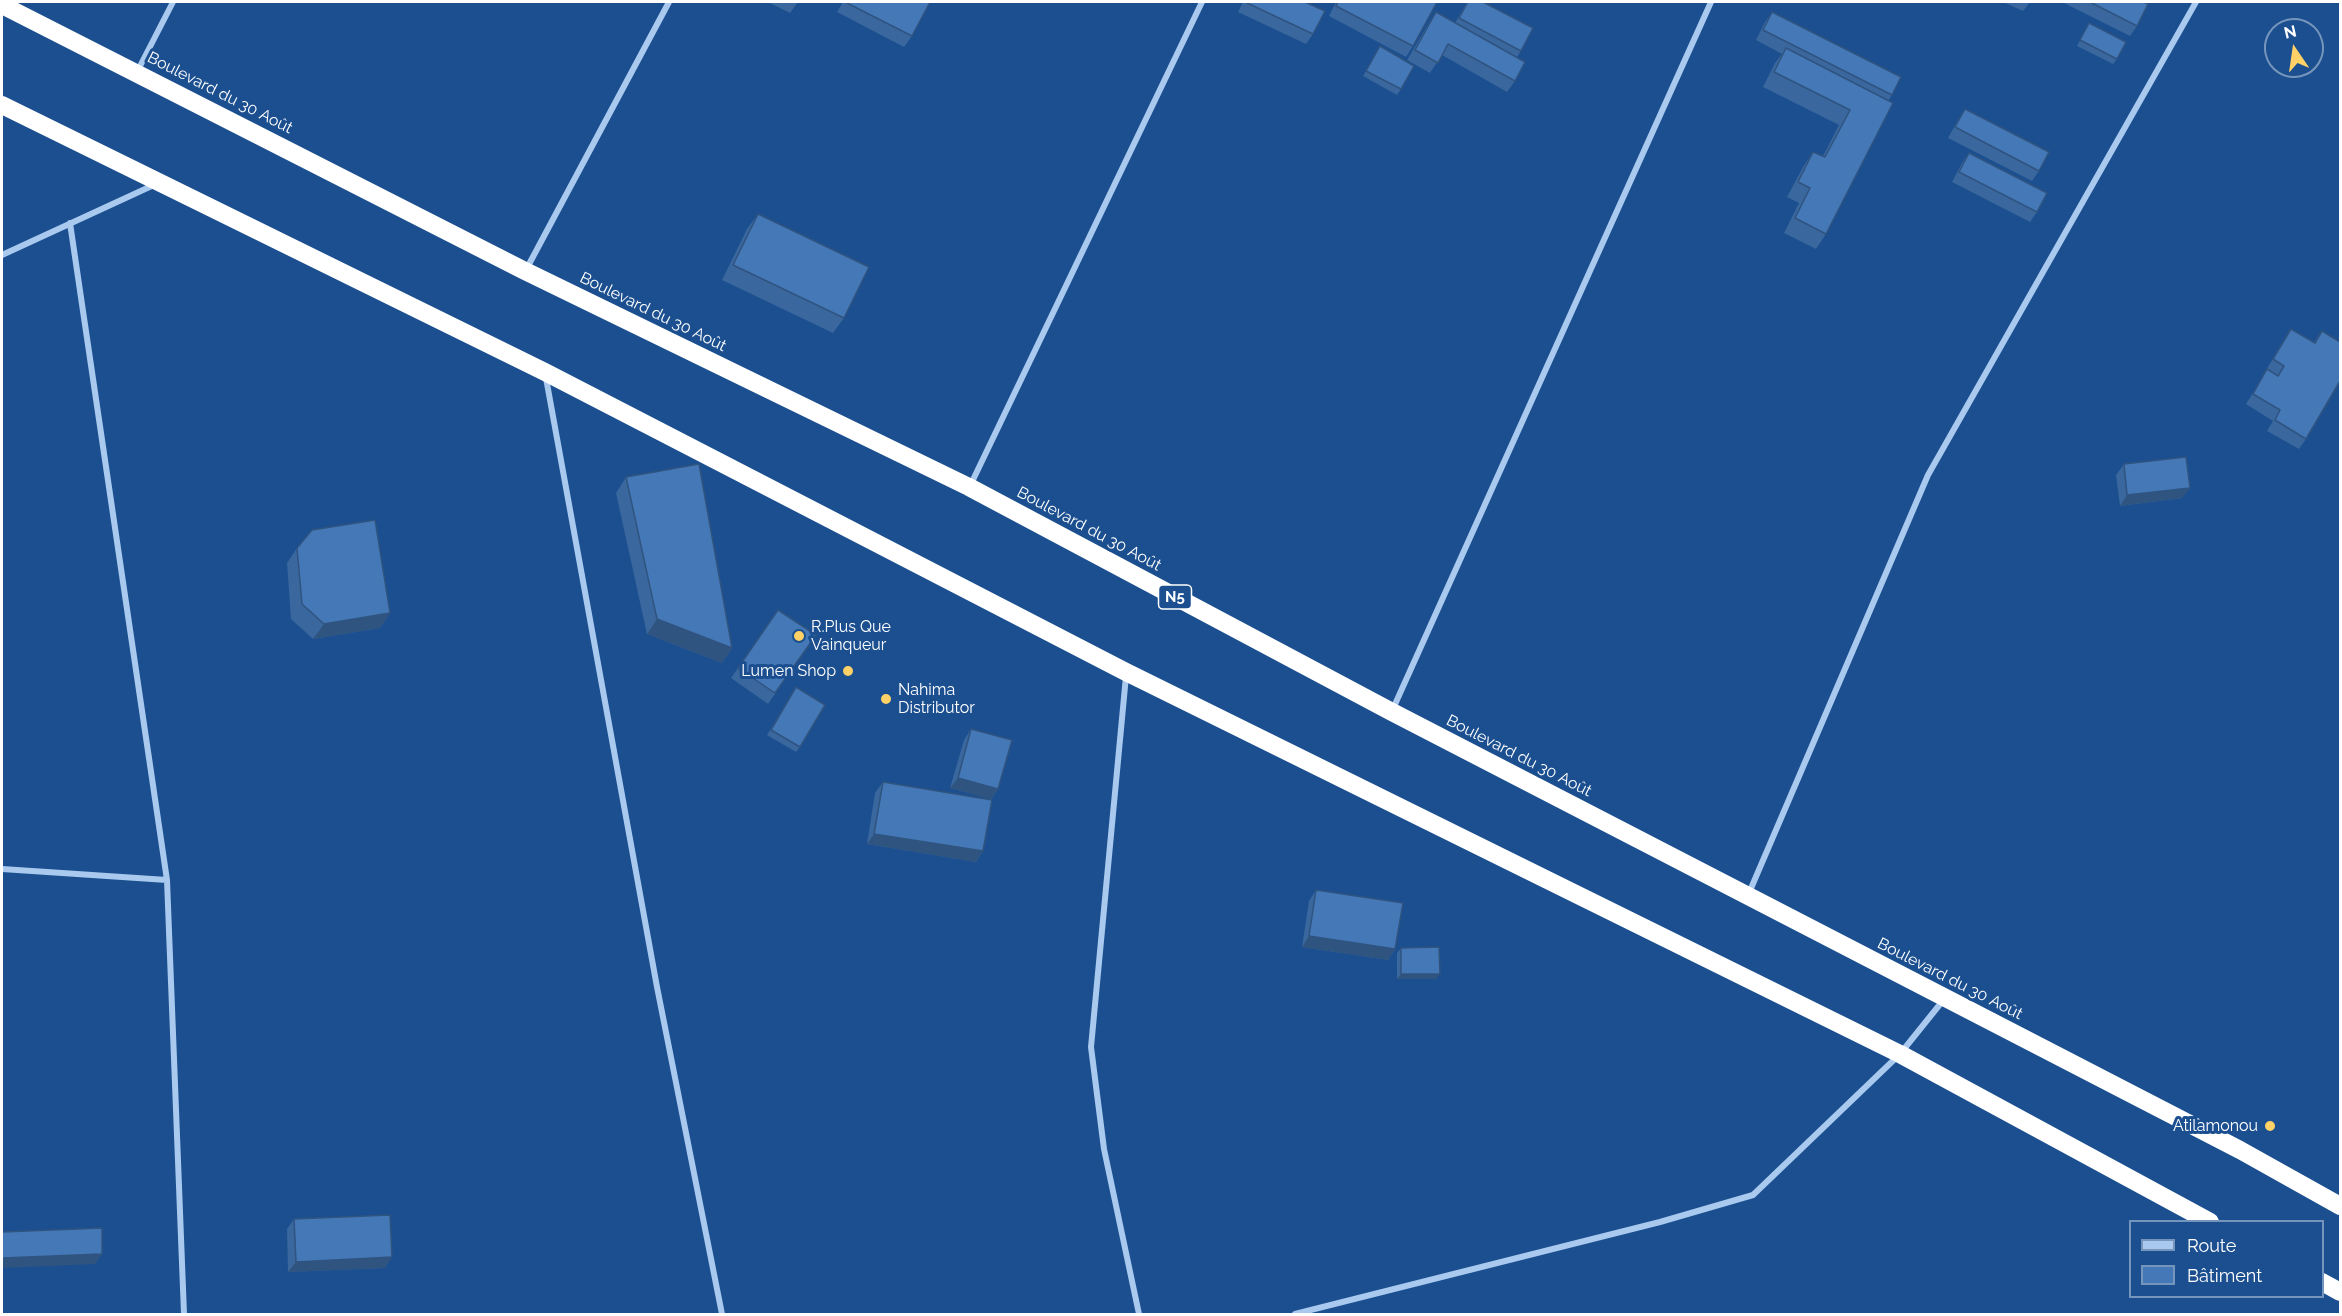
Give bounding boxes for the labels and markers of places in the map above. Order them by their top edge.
place label: R.Plus Que Vainqueur [811,617,891,655]
marker: R.Plus Que Vainqueur [792,629,806,643]
place label: Lumen Shop [741,661,836,681]
marker: Lumen Shop [841,664,855,678]
place label: Nahima Distributor [898,680,975,718]
marker: Nahima Distributor [879,692,893,706]
place label: Atilamonou [2173,1116,2258,1136]
marker: Atilamonou [2263,1119,2277,1133]

